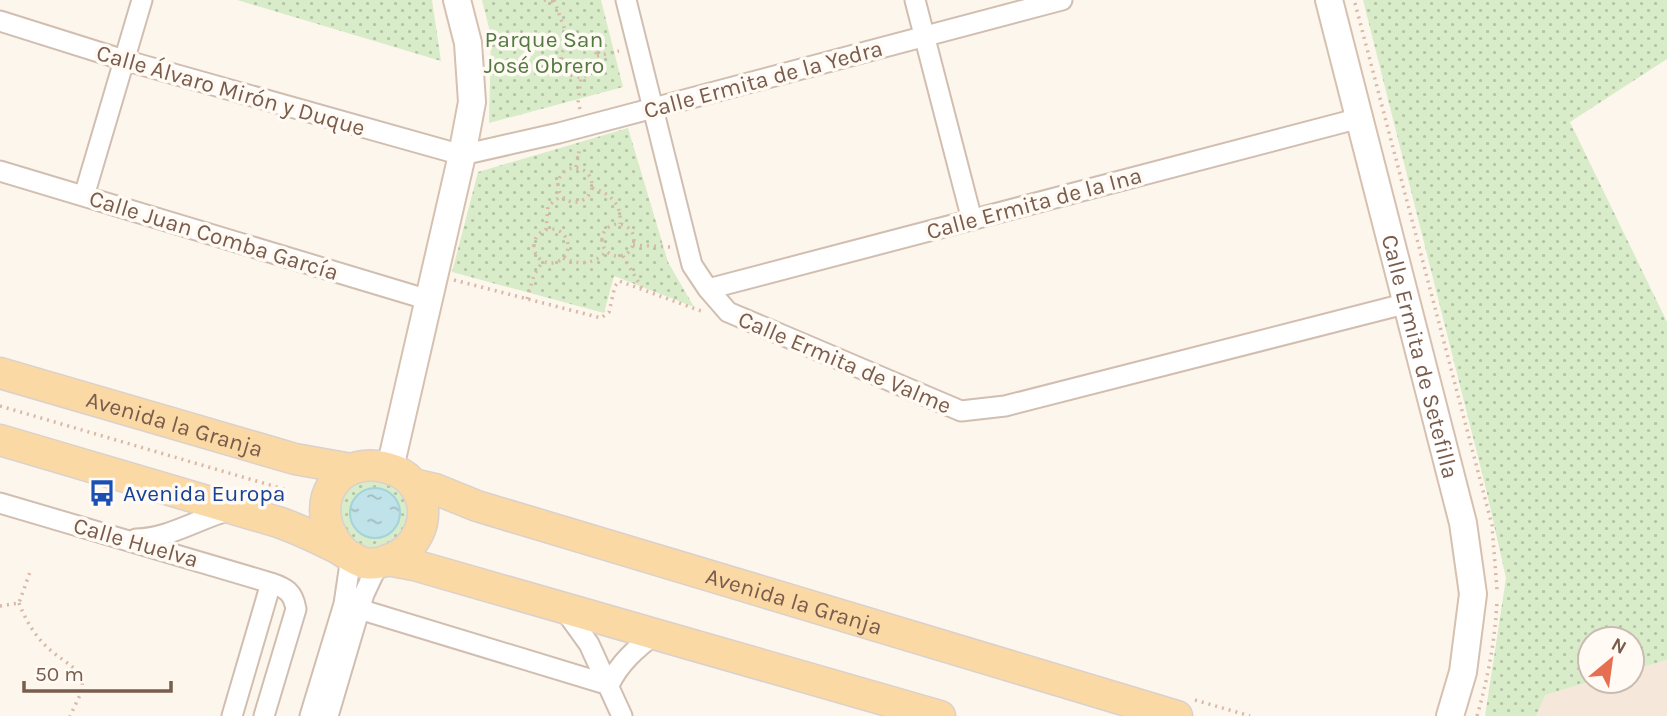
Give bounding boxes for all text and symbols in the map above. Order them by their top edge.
park label: Parque San José Obrero [484,26,604,79]
street label: Calle Ermita de la Yedra [641,35,886,124]
street label: Calle Álvaro Mirón y Duque [93,39,368,142]
street label: Calle Ermita de la Ina [924,162,1145,245]
street label: Calle Juan Comba García [86,185,342,286]
street label: Calle Ermita de Setefilla [1376,232,1464,481]
street label: Calle Ermita de Valme [734,305,955,420]
street label: Avenida la Granja [83,386,266,463]
bus stop icon: Avenida Europa [87,478,117,508]
place label: Avenida Europa [123,480,285,507]
street label: Calle Huelva [70,512,201,573]
street label: Avenida la Granja [703,562,885,641]
north arrow [1576,625,1646,695]
text: N [1607,633,1630,659]
scale bar [24,650,172,694]
text: 50 m [35,662,84,686]

